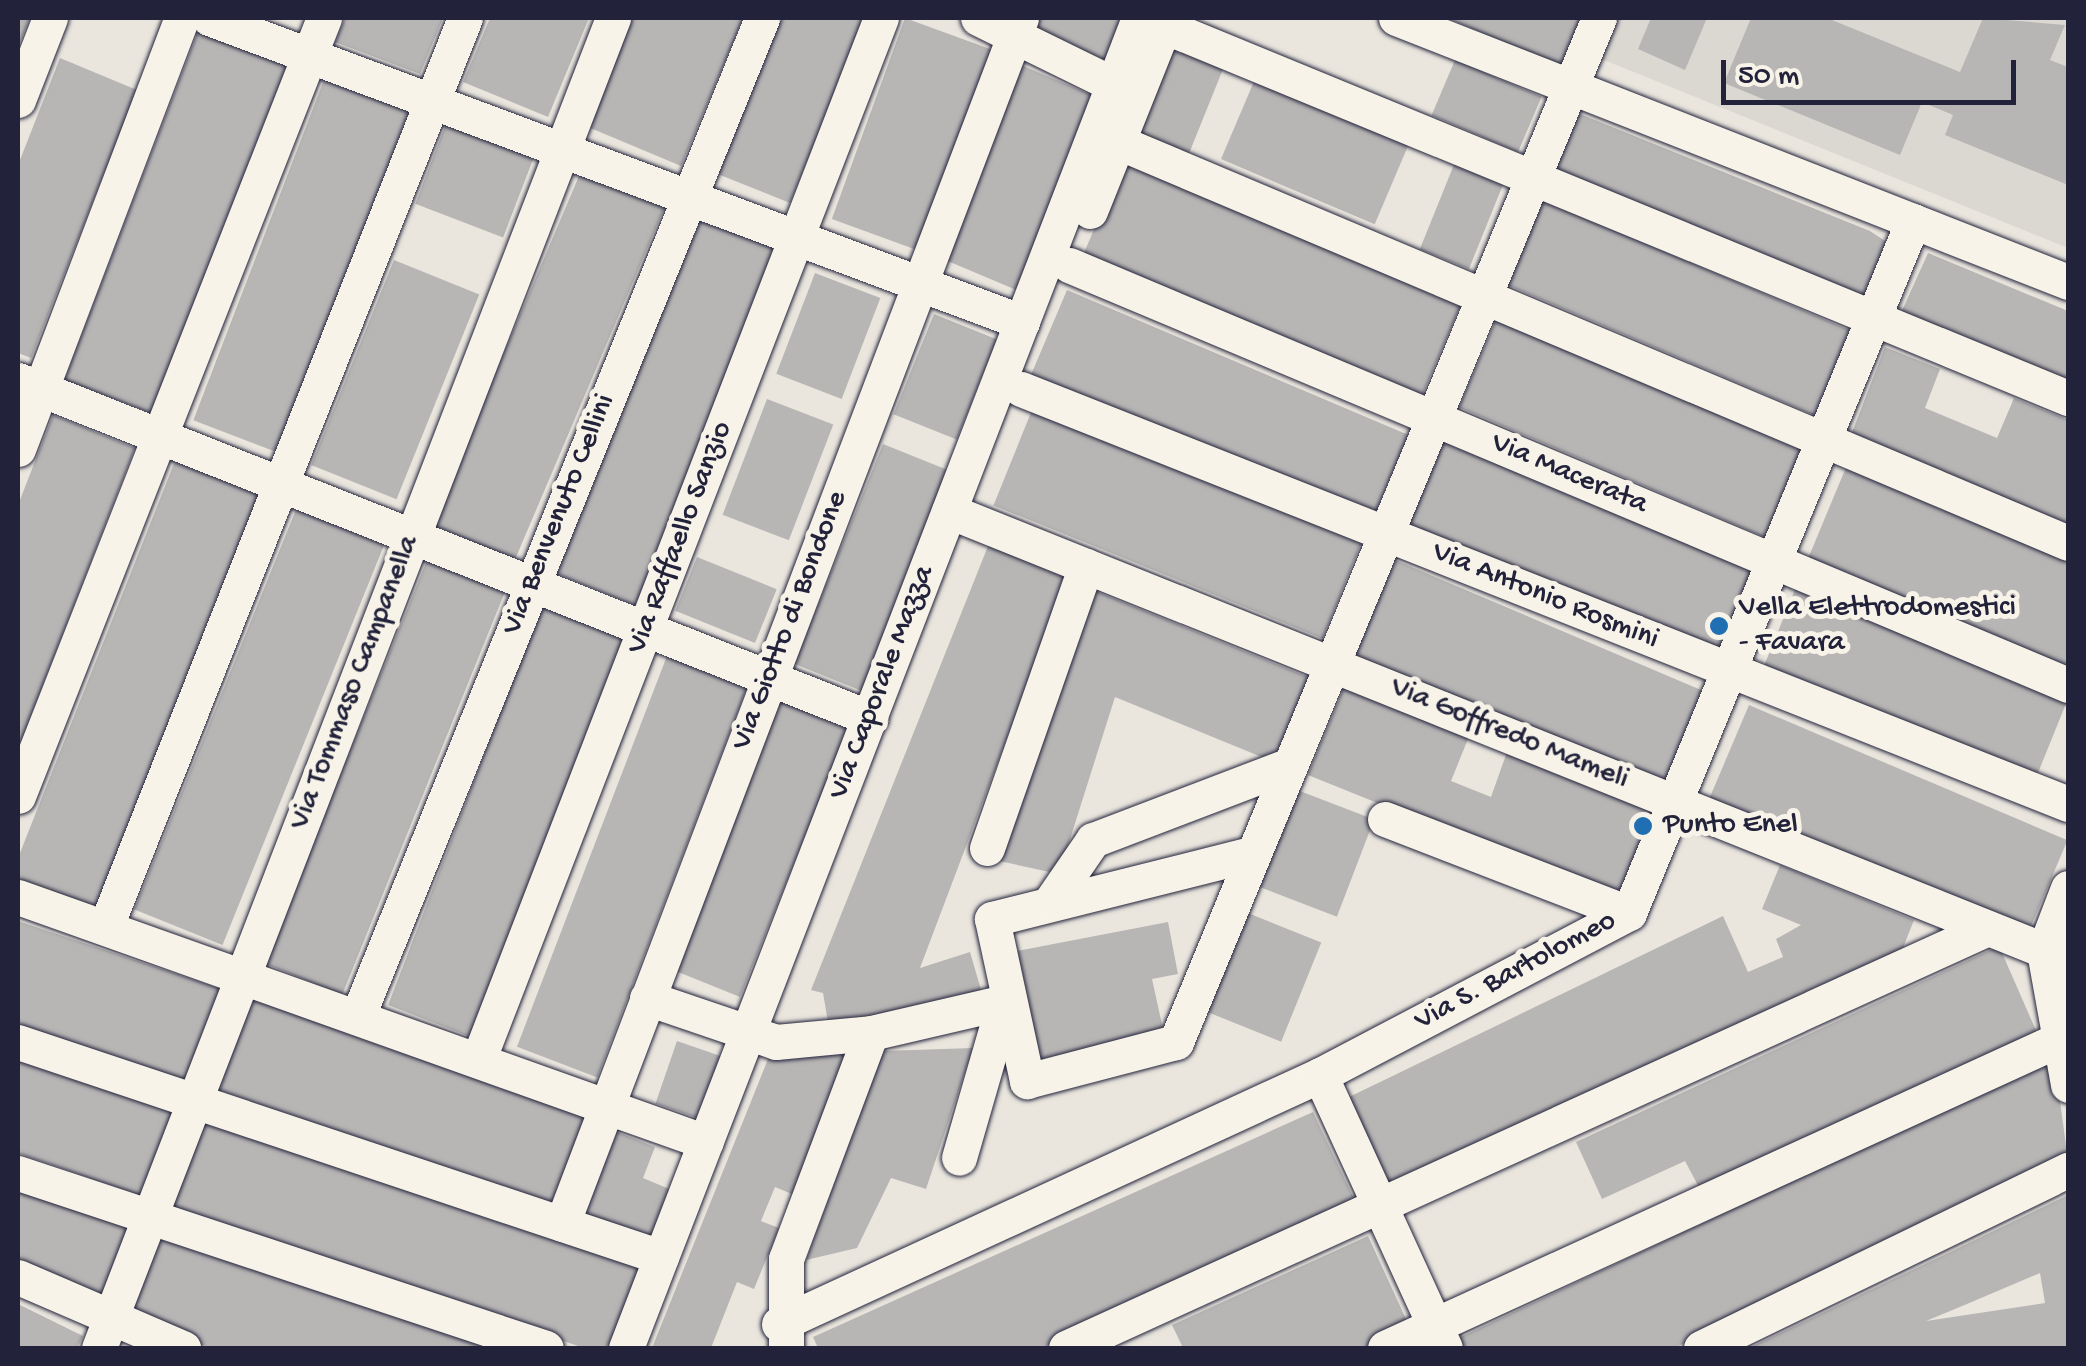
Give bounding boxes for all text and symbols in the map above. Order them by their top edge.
scale bar [1726,40,2021,102]
text: 50 m [1738,60,1799,95]
street label: Via Benvenuto Cellini [495,389,625,641]
street label: Via Raffaello Sanzio [620,417,742,659]
street label: Via Macerata [1485,426,1653,524]
street label: Via Giotto di Bondone [725,486,857,756]
street label: Via Tommaso Campanella [283,531,429,835]
street label: Via Antonio Rosmini [1427,535,1663,659]
street label: Via Caporale Mazza [822,561,944,805]
place label: Vella Elettrodomestici - Favara [1739,591,2016,662]
marker: Vella Elettrodomestici - Favara [1708,615,1730,637]
street label: Via Goffredo Mameli [1385,671,1633,799]
place label: Punto Enel [1663,808,1798,844]
marker: Punto Enel [1632,815,1654,837]
street label: Via S. Bartolomeo [1409,904,1623,1040]

